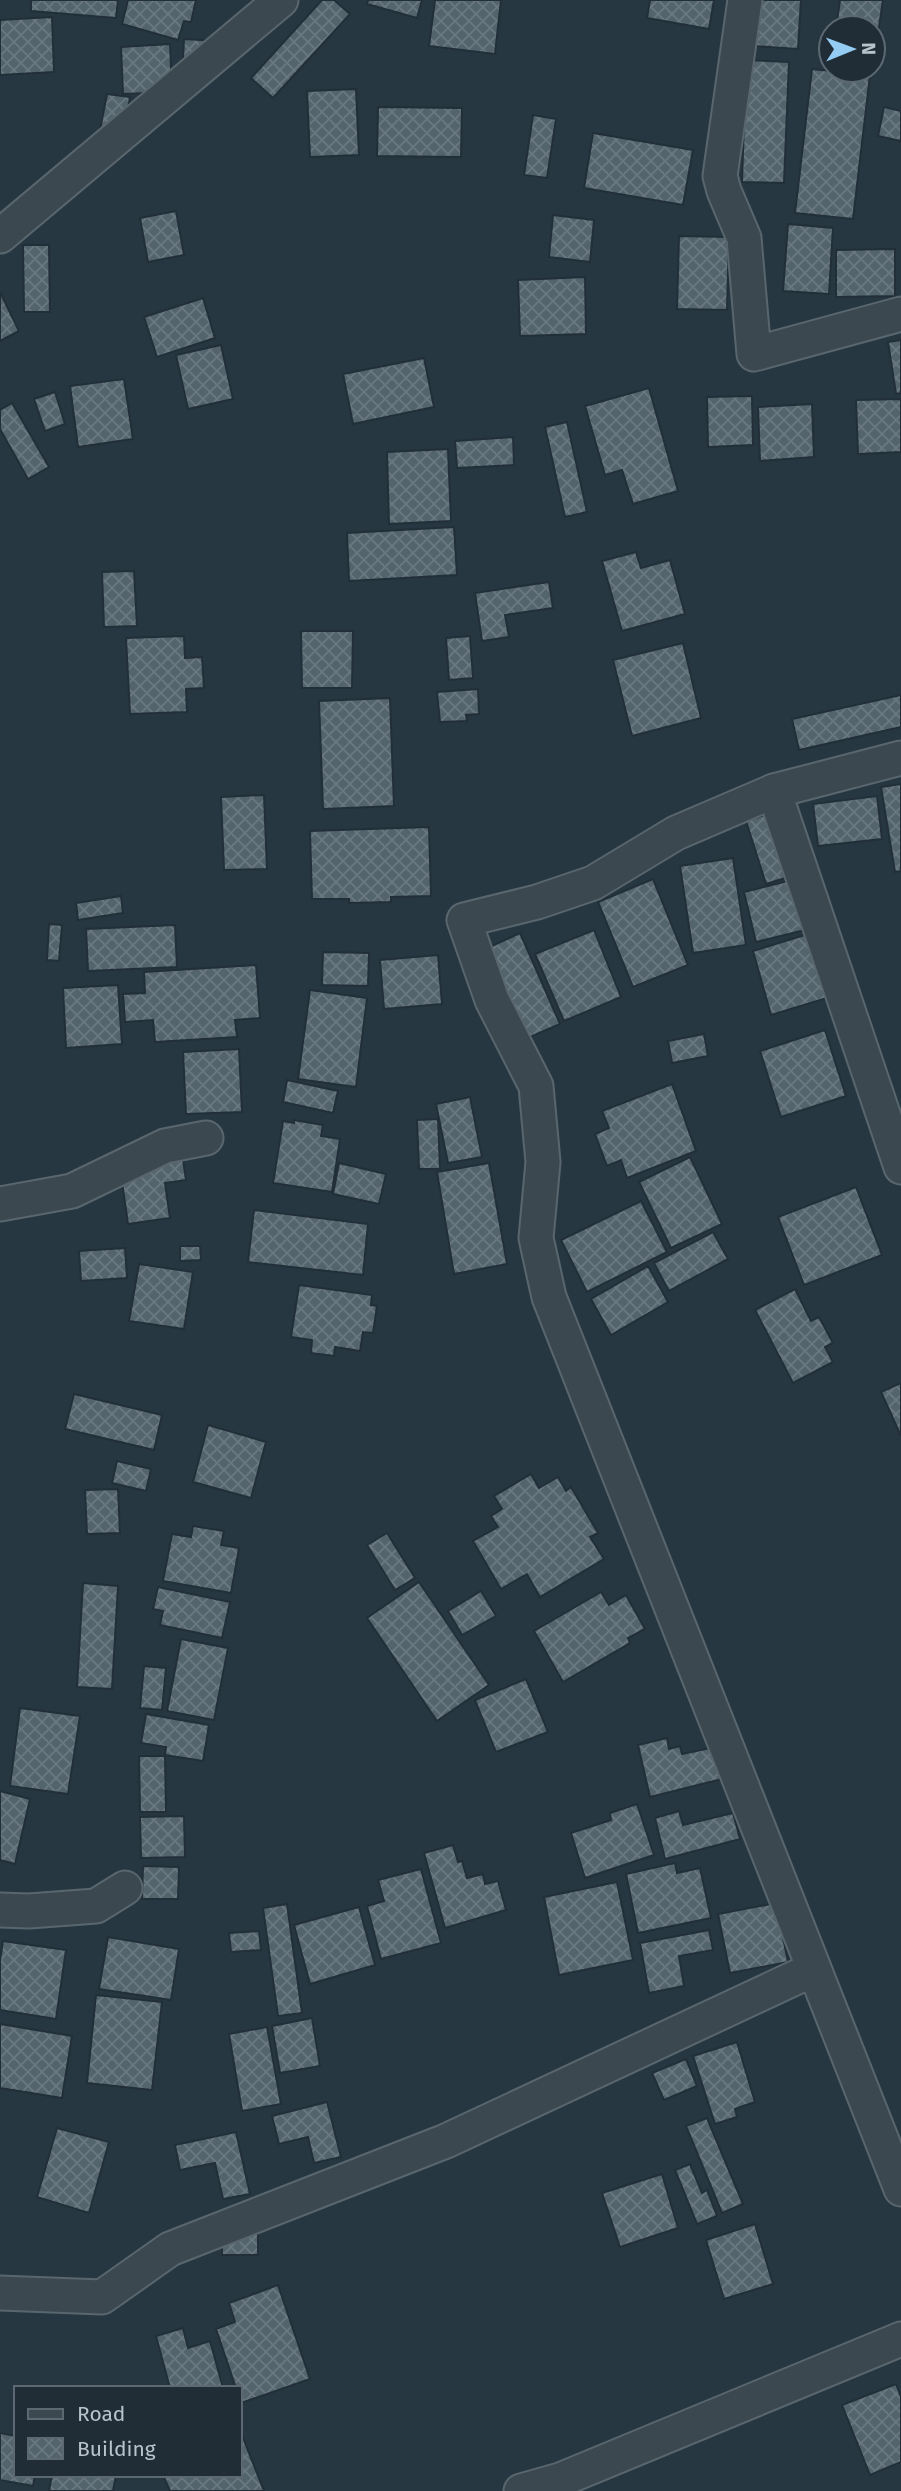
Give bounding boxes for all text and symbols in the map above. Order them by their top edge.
north arrow [817,14,887,84]
text: N [857,42,880,55]
legend [14,2386,242,2477]
text: Road [77,2401,125,2427]
text: Building [77,2436,156,2462]

